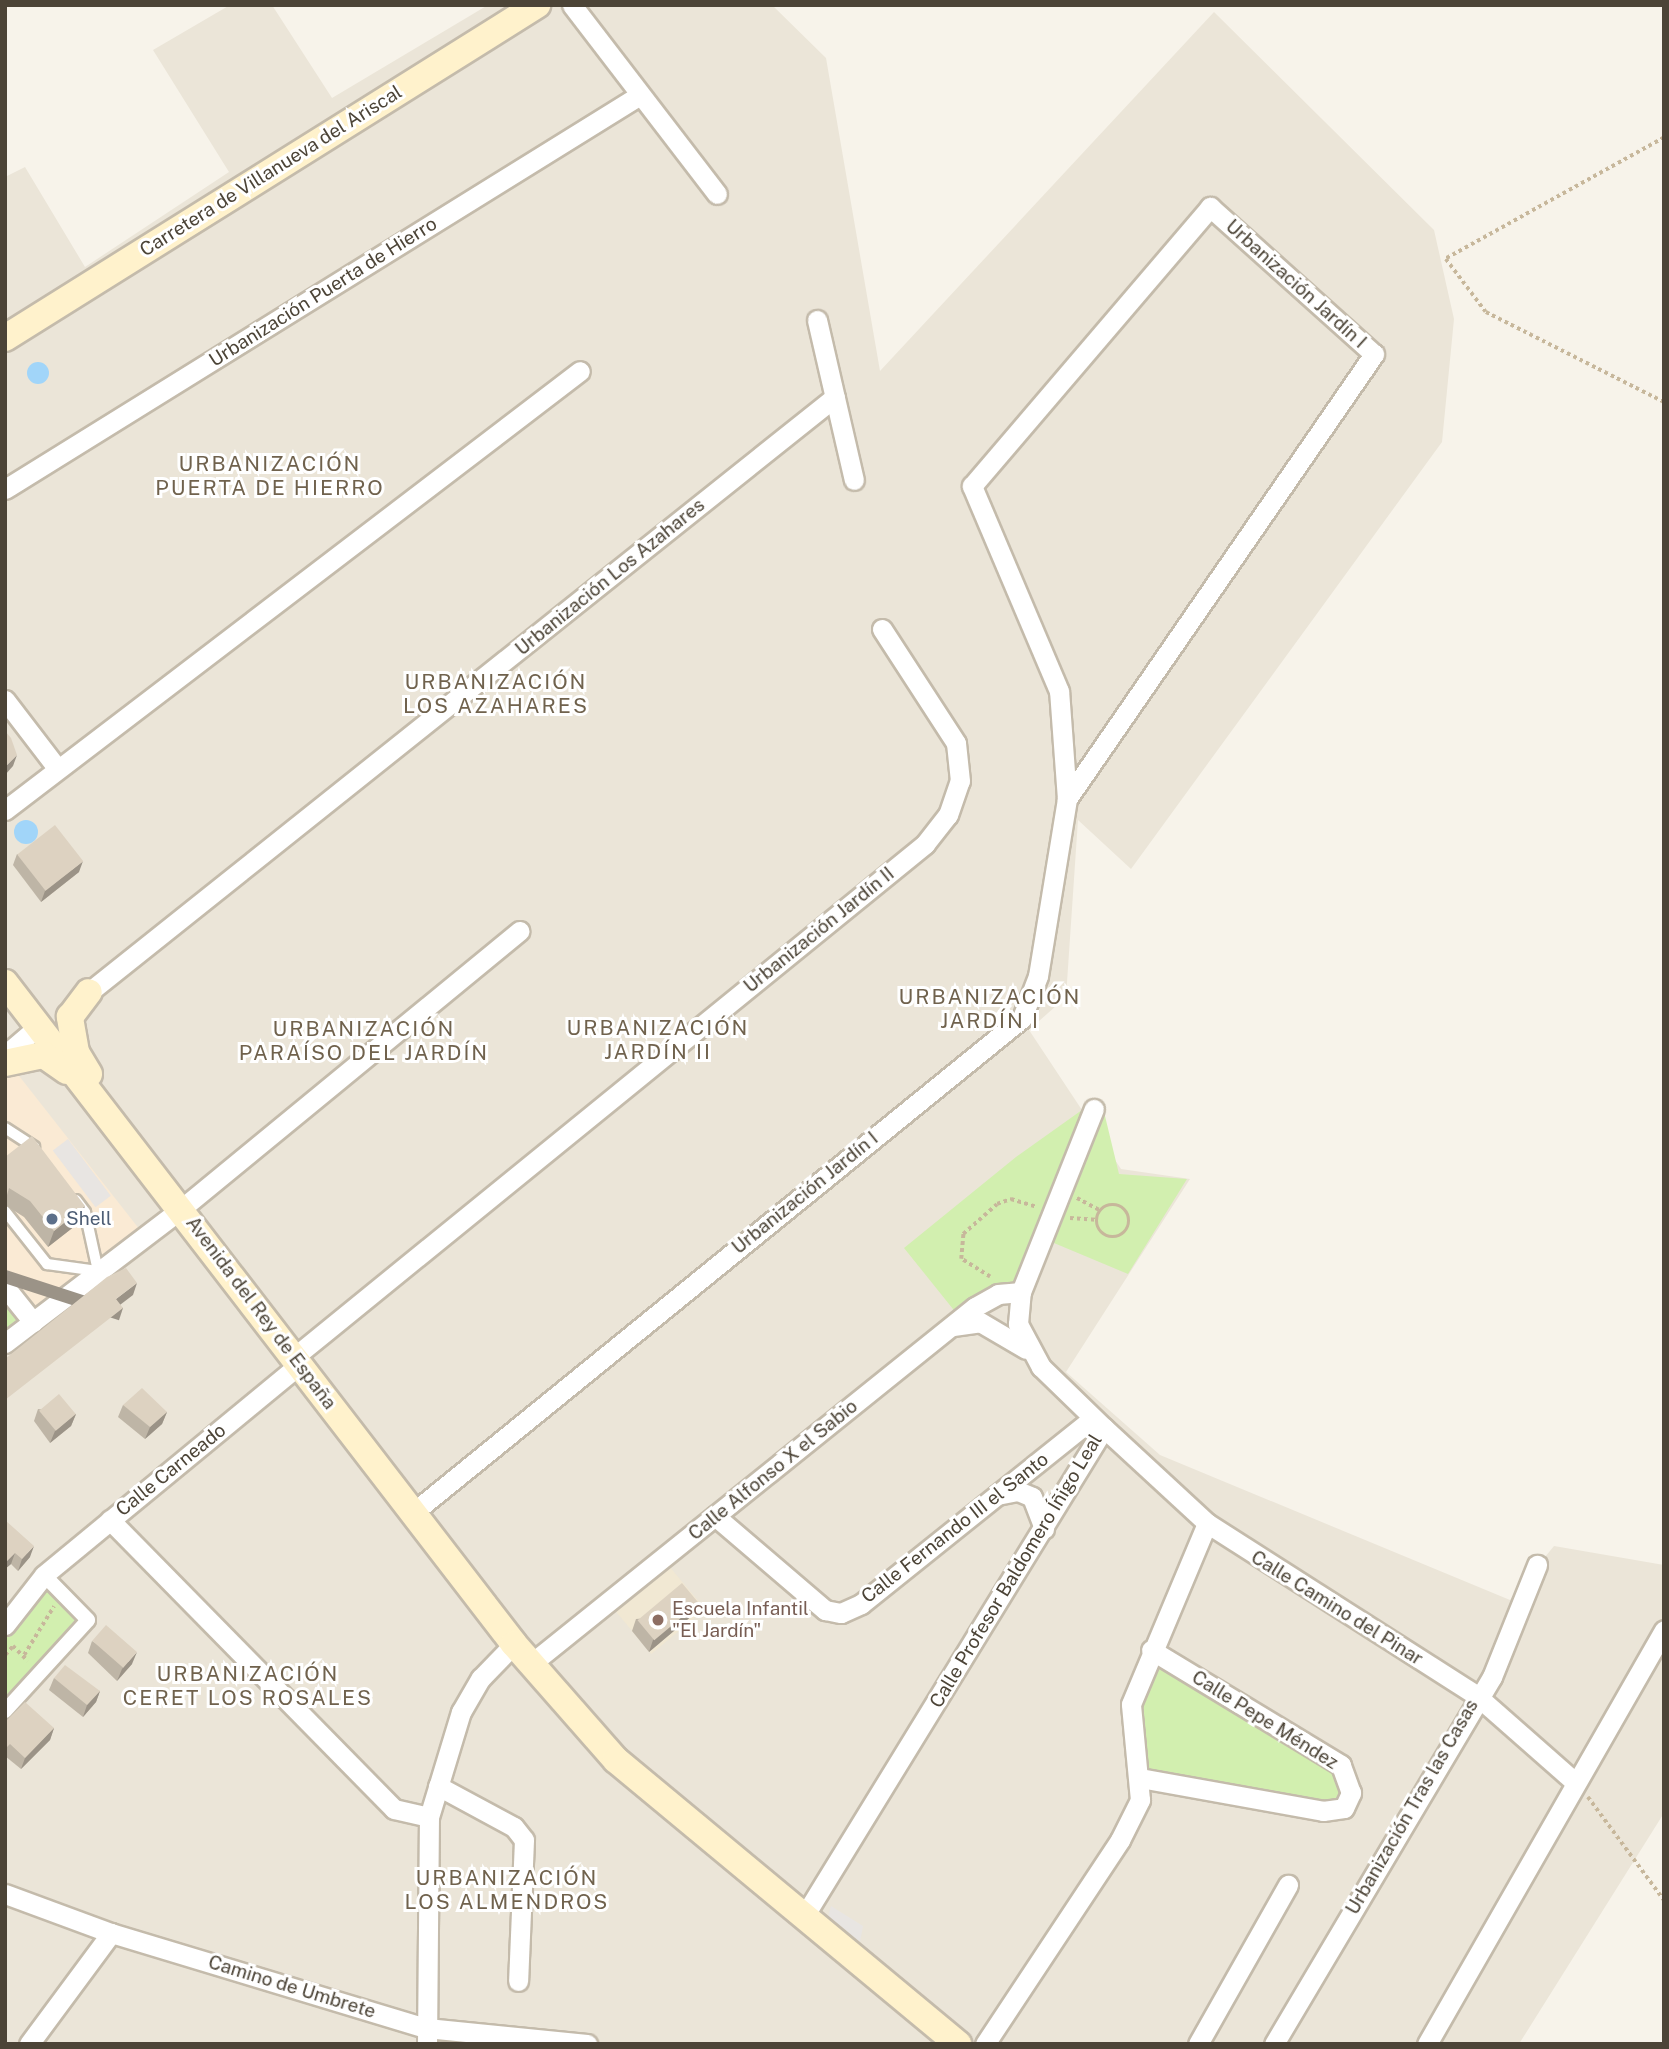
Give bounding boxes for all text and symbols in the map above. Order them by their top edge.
street label: Carretera de Villanueva del Ariscal [135,80,407,262]
street label: Urbanización Puerta de Hierro [205,212,441,372]
street label: Urbanización Jardín I [1221,215,1371,353]
district label: URBANIZACIÓN PUERTA DE HIERRO [157,451,383,501]
street label: Urbanización Los Azahares [511,494,709,660]
district label: URBANIZACIÓN LOS AZAHARES [404,669,588,719]
street label: Urbanización Jardín II [739,862,899,998]
district label: URBANIZACIÓN JARDÍN I [900,984,1080,1034]
district label: URBANIZACIÓN JARDÍN II [568,1015,748,1065]
district label: URBANIZACIÓN PARAÍSO DEL JARDÍN [241,1016,487,1066]
street label: Urbanización Jardín I [727,1127,883,1259]
place label: Shell [66,1208,112,1230]
marker: Shell [44,1211,60,1227]
street label: Avenida del Rey de España [181,1212,341,1414]
street label: Calle Alfonso X el Sabio [684,1395,862,1545]
street label: Calle Carneado [111,1419,231,1521]
street label: Calle Profesor Baldomero Íñigo Leal [925,1430,1107,1712]
street label: Calle Fernando III el Santo [857,1448,1053,1608]
street label: Calle Camino del Pinar [1247,1546,1427,1670]
place label: Escuela Infantil "El Jardín" [672,1598,809,1642]
marker: Escuela Infantil "El Jardín" [650,1612,666,1628]
district label: URBANIZACIÓN CERET LOS ROSALES [125,1661,371,1711]
street label: Calle Pepe Méndez [1188,1666,1342,1774]
street label: Urbanización Tras las Casas [1341,1695,1483,1919]
district label: URBANIZACIÓN LOS ALMENDROS [406,1865,608,1915]
street label: Camino de Umbrete [205,1951,379,2023]

